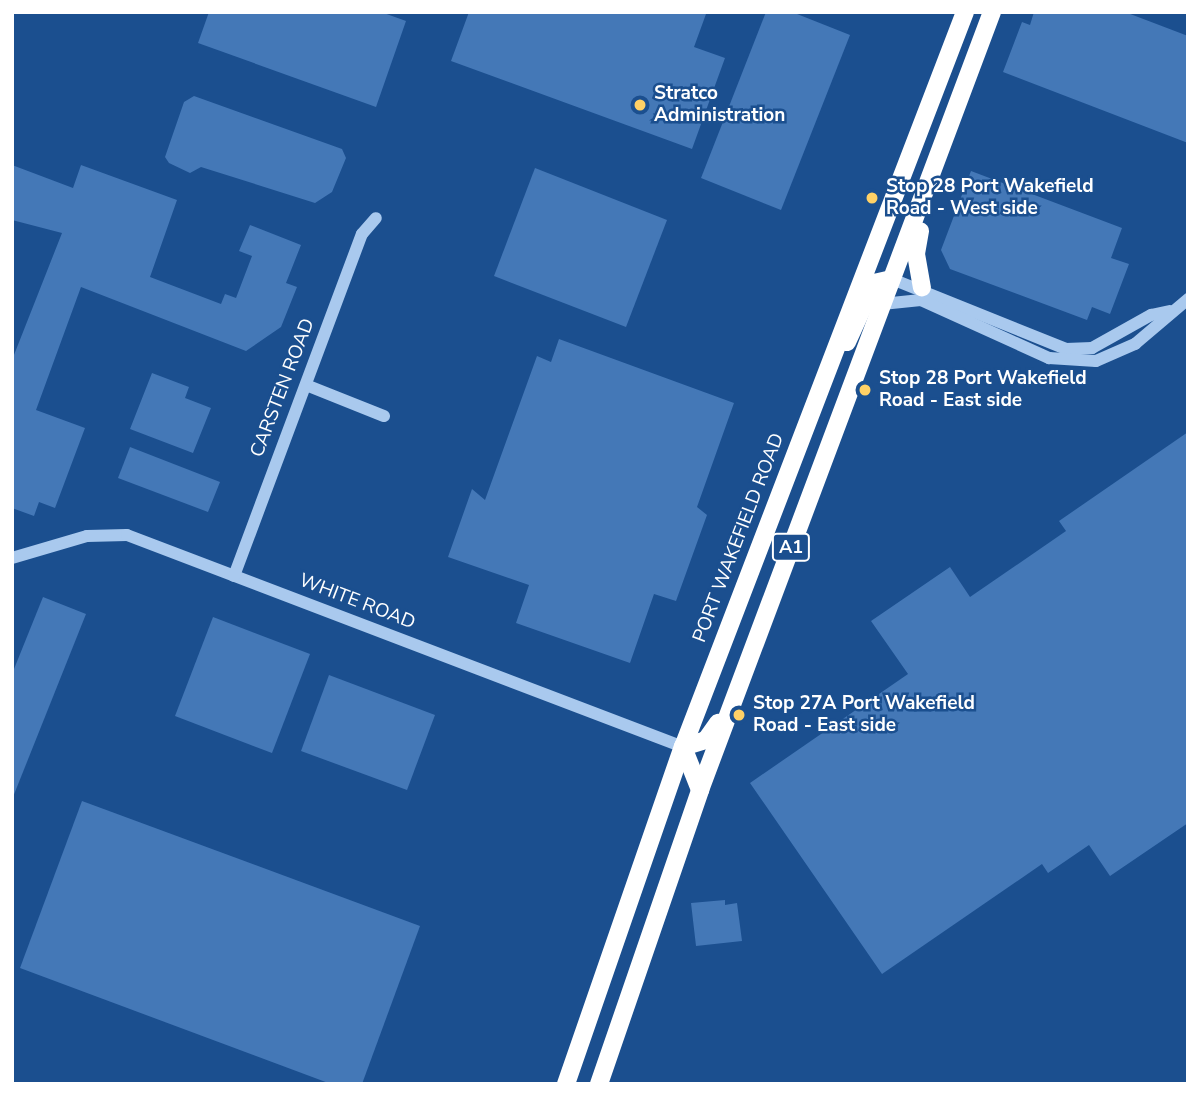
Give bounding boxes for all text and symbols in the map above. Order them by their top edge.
place label: Stratco Administration [654,83,785,127]
marker: Stratco Administration [632,97,648,113]
place label: Stop 28 Port Wakefield Road - West side [886,176,1094,220]
marker: Stop 28 Port Wakefield Road - West side [864,190,880,206]
street label: CARSTEN ROAD [246,315,320,461]
place label: Stop 28 Port Wakefield Road - East side [879,368,1087,412]
marker: Stop 28 Port Wakefield Road - East side [857,382,873,398]
street label: PORT WAKEFIELD ROAD [689,430,789,646]
road number: A1 [772,532,810,562]
street label: WHITE ROAD [296,569,418,635]
place label: Stop 27A Port Wakefield Road - East side [753,693,975,737]
marker: Stop 27A Port Wakefield Road - East side [731,707,747,723]

